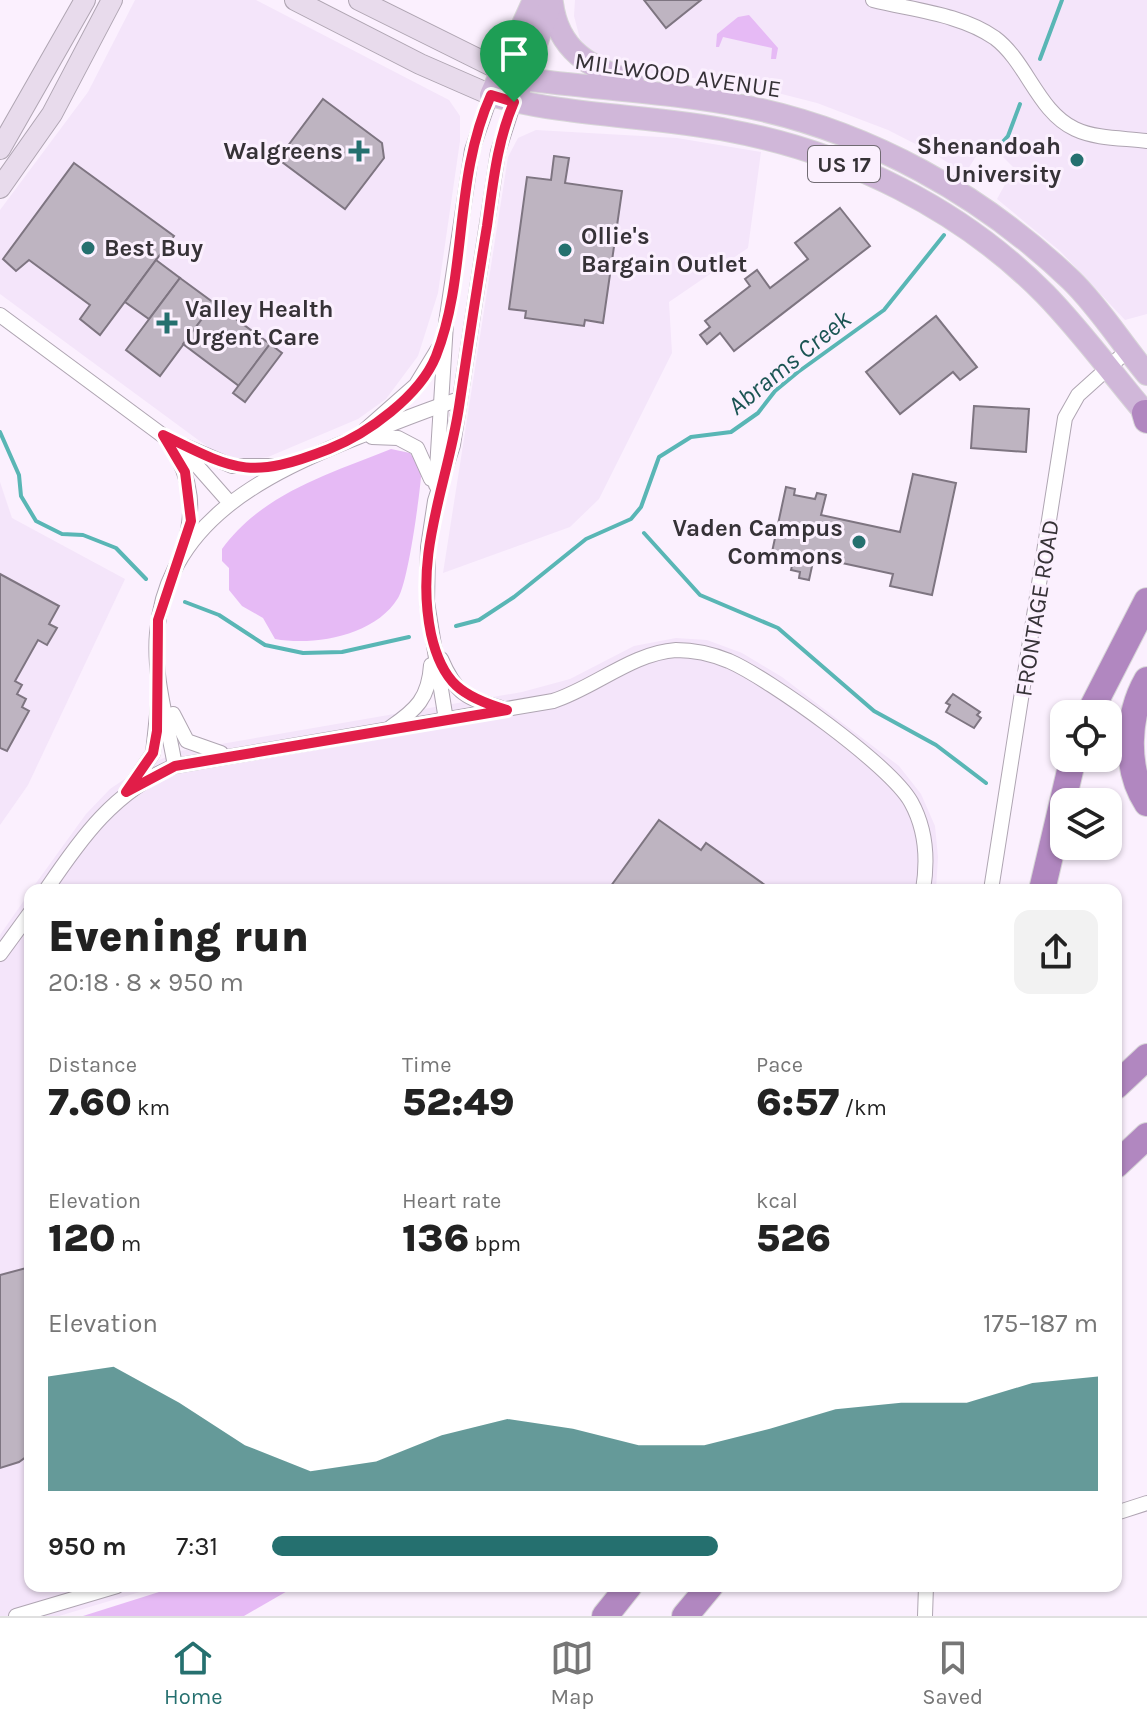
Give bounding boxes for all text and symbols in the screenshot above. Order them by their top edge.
pin [480,20,548,102]
icon: arrive [492,32,536,76]
street label: MILLWOOD AVENUE [573,47,783,103]
place label: Shenandoah University [917,132,1061,188]
place label: Walgreens [223,137,343,165]
marker: Walgreens [350,142,368,160]
road number: US 17 [808,146,880,182]
marker: Shenandoah University [1068,151,1086,169]
place label: Ollie's Bargain Outlet [581,222,747,278]
place label: Best Buy [104,234,203,262]
marker: Best Buy [79,239,97,257]
marker: Ollie's Bargain Outlet [556,241,574,259]
place label: Valley Health Urgent Care [185,295,333,351]
water label: Abrams Creek [721,303,858,421]
marker: Valley Health Urgent Care [156,312,178,334]
place label: Vaden Campus Commons [673,514,843,570]
street label: FRONTAGE ROAD [1009,518,1065,698]
marker: Vaden Campus Commons [850,533,868,551]
map controls [1050,700,1122,860]
button: locate [1050,700,1122,772]
button: layers [1050,788,1122,860]
button: share [1014,910,1098,994]
text: Evening run [48,911,309,962]
text: 20:18 · 8 × 950 m [48,967,244,998]
text: Distance [48,1052,137,1078]
text: Time [402,1052,451,1078]
text: Pace [756,1052,803,1078]
text: 7.60 [48,1078,132,1125]
text: 52:49 [402,1078,515,1125]
text: 6:57 [756,1078,839,1125]
text: km [132,1095,170,1121]
text: /km [839,1095,887,1121]
text: Elevation [48,1188,141,1214]
text: Heart rate [402,1188,501,1214]
text: kcal [756,1188,798,1214]
text: 120 [48,1214,116,1261]
text: 136 [402,1214,469,1261]
text: 526 [756,1214,831,1261]
text: m [116,1231,141,1257]
text: bpm [469,1231,521,1257]
text: Elevation [48,1308,158,1339]
text: 175–187 m [983,1308,1098,1339]
text: 950 m [48,1531,127,1562]
text: 7:31 [176,1531,218,1562]
tab: Home [164,1636,223,1710]
tab: Map [550,1636,594,1710]
tab: Saved [922,1636,983,1710]

